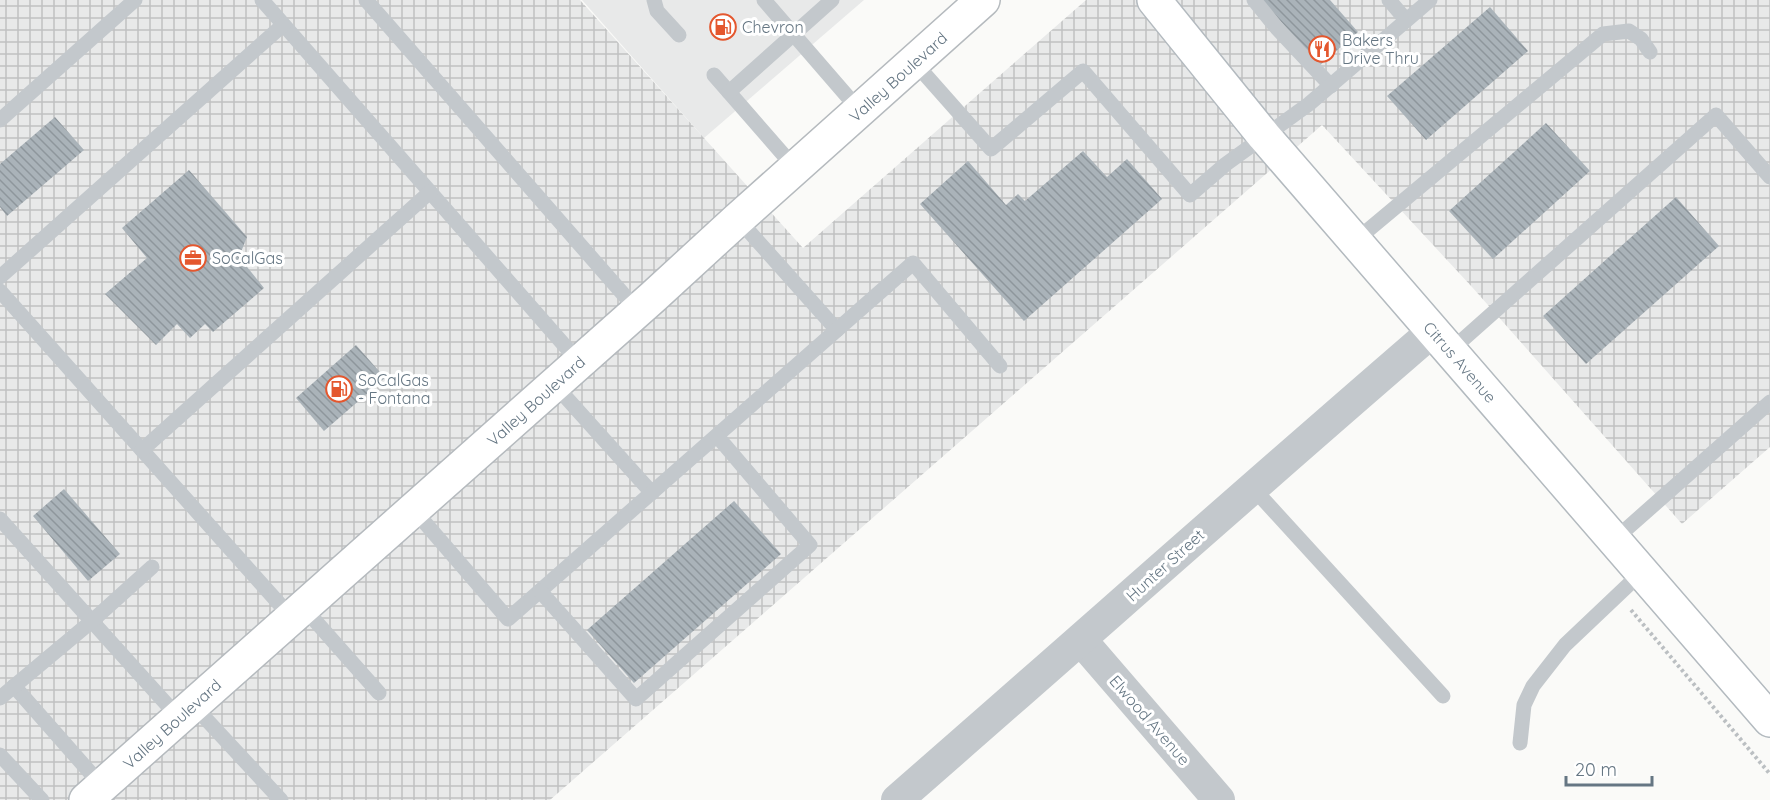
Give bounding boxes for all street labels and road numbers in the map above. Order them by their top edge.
street label: Valley Boulevard [845,28,951,126]
street label: Citrus Avenue [1419,317,1501,407]
street label: Valley Boulevard [483,352,589,450]
street label: Hunter Street [1122,525,1208,605]
street label: Elwood Avenue [1105,671,1195,769]
street label: Valley Boulevard [119,675,225,773]

